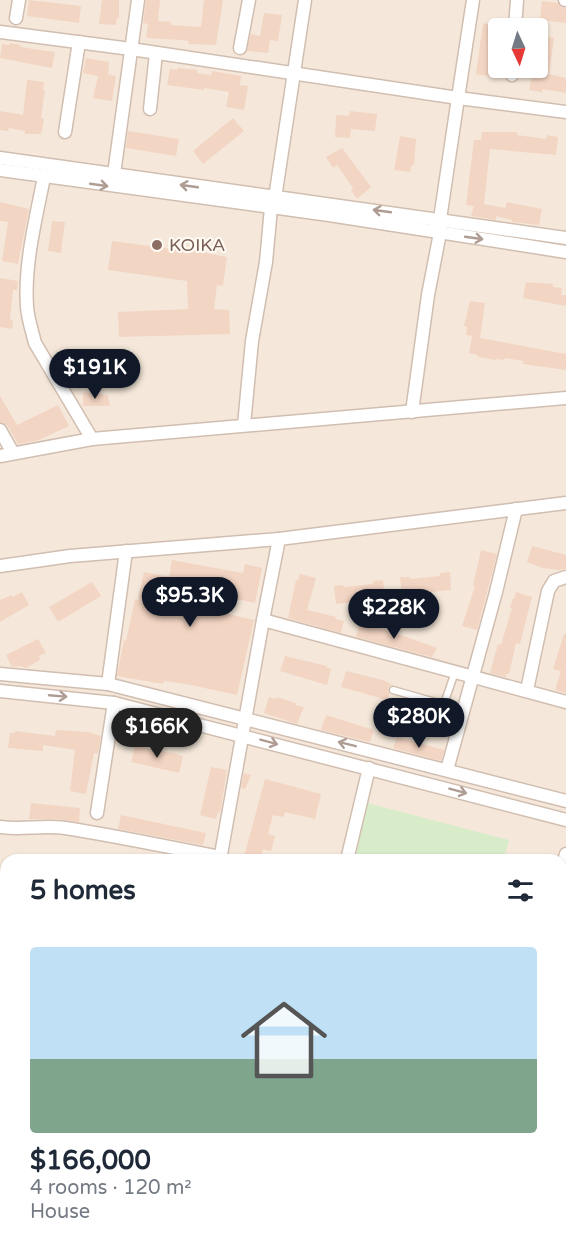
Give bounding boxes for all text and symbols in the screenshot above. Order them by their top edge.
north arrow [488,18,548,78]
map controls [488,18,548,78]
one-way arrow [89,179,109,190]
one-way arrow [179,180,199,191]
one-way arrow [372,205,392,216]
one-way arrow [464,233,484,244]
place label: KOIKA [169,234,225,256]
marker: KOIKA [150,238,164,252]
pin: $191K [53,349,137,400]
text: $191K [63,356,127,380]
pin: $95.3K [141,577,239,628]
text: $95.3K [156,584,224,608]
pin: $228K [352,589,436,640]
text: $228K [362,596,426,620]
one-way arrow [48,691,68,702]
pin: $280K [377,698,461,749]
text: $280K [387,705,451,729]
pin: $166K [115,708,199,759]
text: $166K [125,715,189,739]
one-way arrow [259,736,278,748]
one-way arrow [338,737,357,749]
one-way arrow [448,786,467,798]
icon: filters [504,874,537,907]
text: 5 homes [30,875,136,906]
icon: home [230,986,338,1094]
text: $166,000 [30,1145,151,1176]
text: 4 rooms · 120 m² [30,1176,192,1200]
text: House [30,1200,90,1224]

